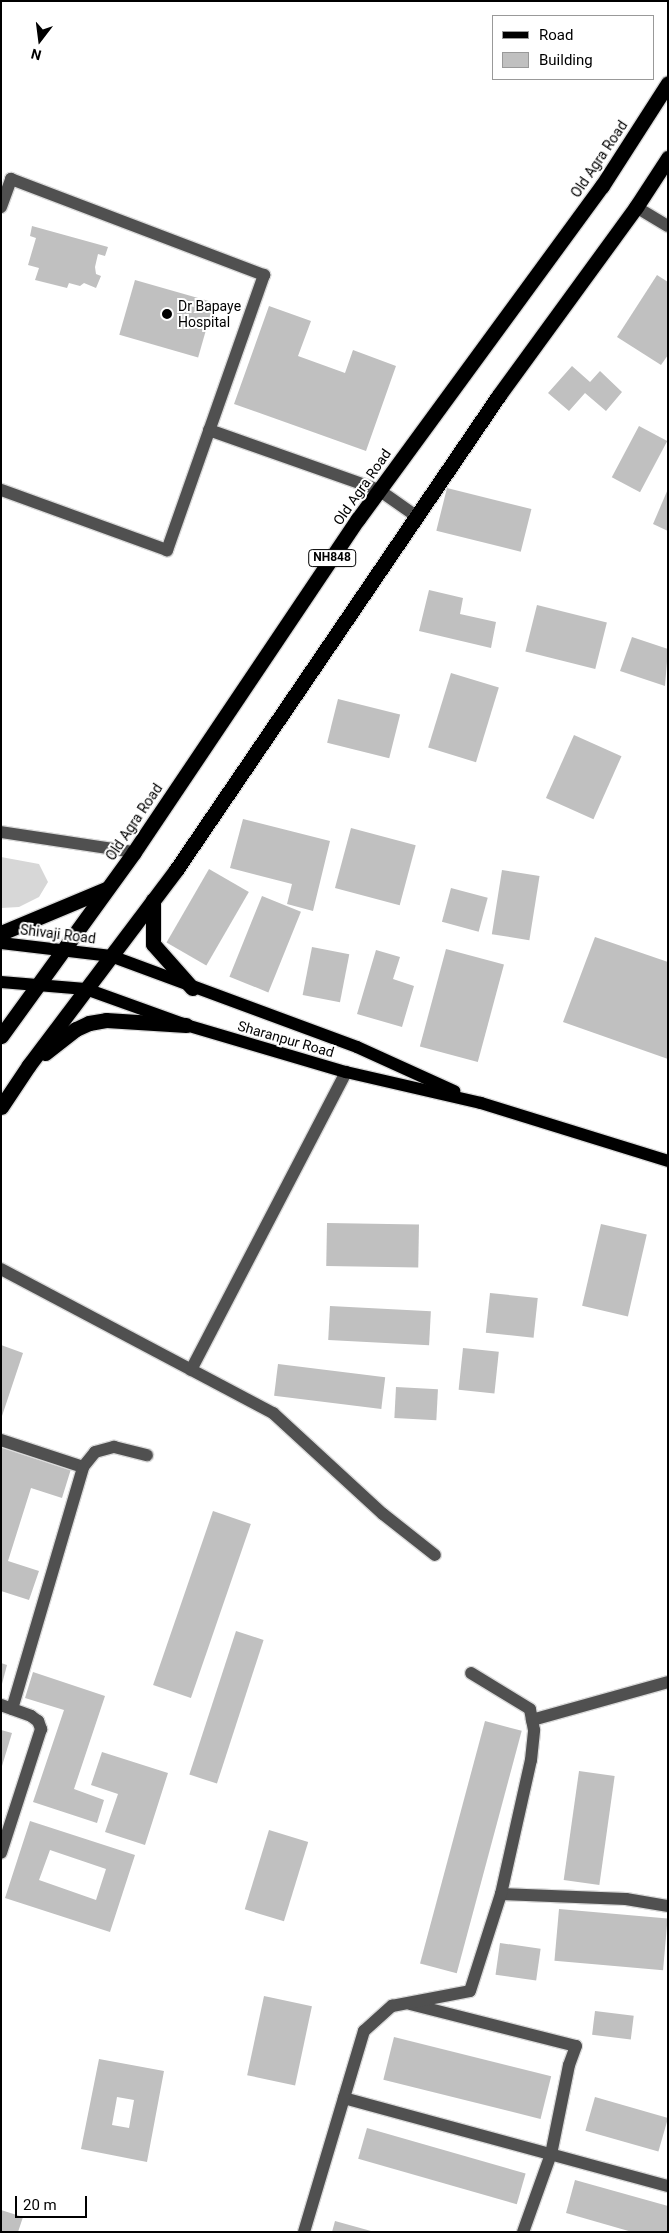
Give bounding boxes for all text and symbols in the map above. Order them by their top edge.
north arrow [15,15,65,65]
legend [492,15,654,80]
text: Road [539,26,573,44]
text: N [29,45,43,63]
text: Building [539,51,593,69]
street label: Old Agra Road [567,117,631,201]
place label: Dr Bapaye Hospital [178,298,241,331]
marker: Dr Bapaye Hospital [160,307,174,321]
street label: Old Agra Road [330,446,394,528]
road number: NH848 [307,548,357,568]
street label: Old Agra Road [102,780,166,864]
street label: Shivaji Road [19,921,97,947]
street label: Sharanpur Road [236,1017,336,1061]
scale bar [18,2186,90,2218]
text: 20 m [23,2196,57,2214]

